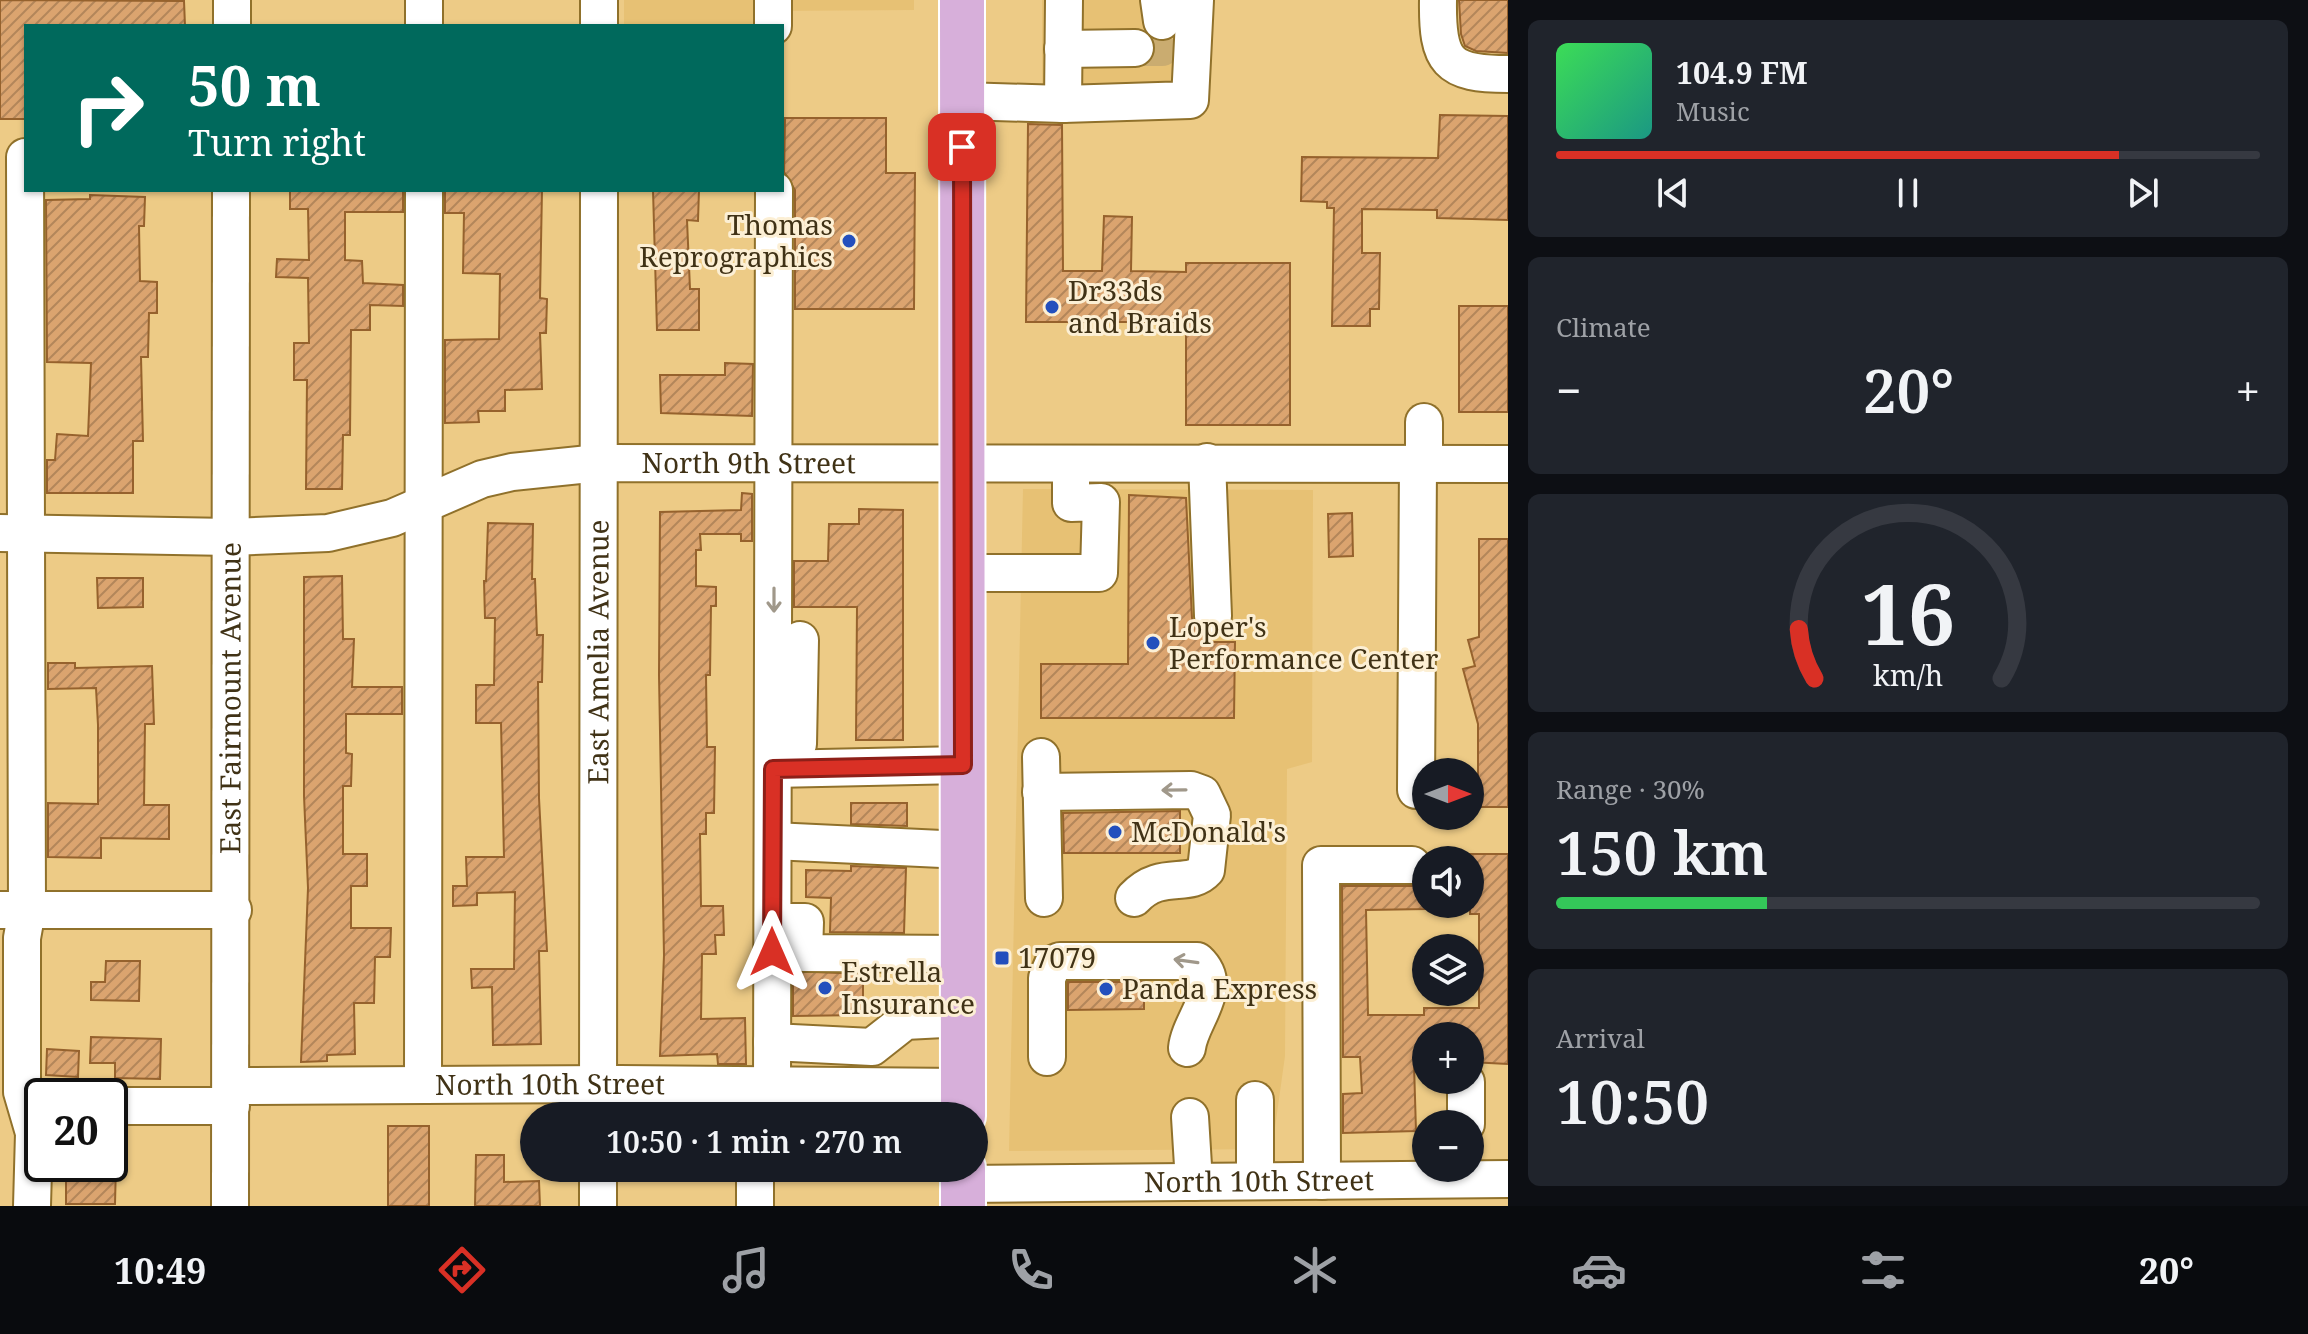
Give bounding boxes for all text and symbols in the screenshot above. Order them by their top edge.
text: 50 m [188,46,321,122]
text: 104.9 FM [1676,52,1808,93]
icon: right [56,56,160,160]
text: Music [1676,93,1750,129]
pin [928,113,996,181]
text: Turn right [188,118,366,167]
icon: arrive [940,125,984,169]
icon: previous [1651,171,1695,215]
icon: pause [1886,171,1930,215]
icon: next [2121,171,2165,215]
place label: Thomas Reprographics [639,205,833,275]
marker: Thomas Reprographics [840,232,858,250]
place label: Dr33ds and Braids [1068,271,1212,341]
marker: Dr33ds and Braids [1043,298,1061,316]
text: Climate [1556,309,1651,345]
text: 20° [1863,349,1954,431]
text: − [1556,360,1581,420]
text: + [2235,360,2260,420]
street label: North 9th Street [642,443,856,481]
street label: East Amelia Avenue [578,519,617,785]
street label: East Fairmount Avenue [210,542,249,854]
text: 16 [1861,556,1955,669]
one-way arrow [767,586,782,613]
place label: Loper's Performance Center [1169,607,1438,677]
marker: Loper's Performance Center [1144,634,1162,652]
text: km/h [1873,655,1943,694]
north arrow [1412,758,1484,830]
map controls [1412,758,1484,1182]
text: Range · 30% [1556,771,1705,807]
one-way arrow [1161,782,1188,798]
text: 150 km [1556,811,1768,893]
place label: McDonald's [1131,812,1286,850]
marker: McDonald's [1106,823,1124,841]
button: sound [1412,846,1484,918]
position arrow [730,910,814,994]
button: layers [1412,934,1484,1006]
place label: 17079 [1018,938,1096,976]
marker: 17079 [993,949,1011,967]
place label: Estrella Insurance [841,952,975,1022]
one-way arrow [1174,954,1200,969]
place label: Panda Express [1122,969,1317,1007]
marker: Estrella Insurance [816,979,834,997]
marker: Panda Express [1097,980,1115,998]
text: Arrival [1556,1020,1645,1056]
button: + [1412,1022,1484,1094]
text: 10:50 [1556,1060,1709,1142]
street label: North 10th Street [435,1064,665,1103]
speed limit sign: 20 [24,1078,128,1182]
button: − [1412,1110,1484,1182]
text: 10:50 · 1 min · 270 m [606,1121,902,1162]
street label: North 10th Street [1144,1160,1374,1200]
icon: directions [434,1242,490,1298]
icon: music [718,1242,774,1298]
icon: phone [1003,1242,1059,1298]
icon: climate [1287,1242,1343,1298]
icon: car [1571,1242,1627,1298]
icon: filters [1855,1242,1911,1298]
text: 10:49 [114,1246,206,1295]
text: 20° [2139,1246,2194,1295]

